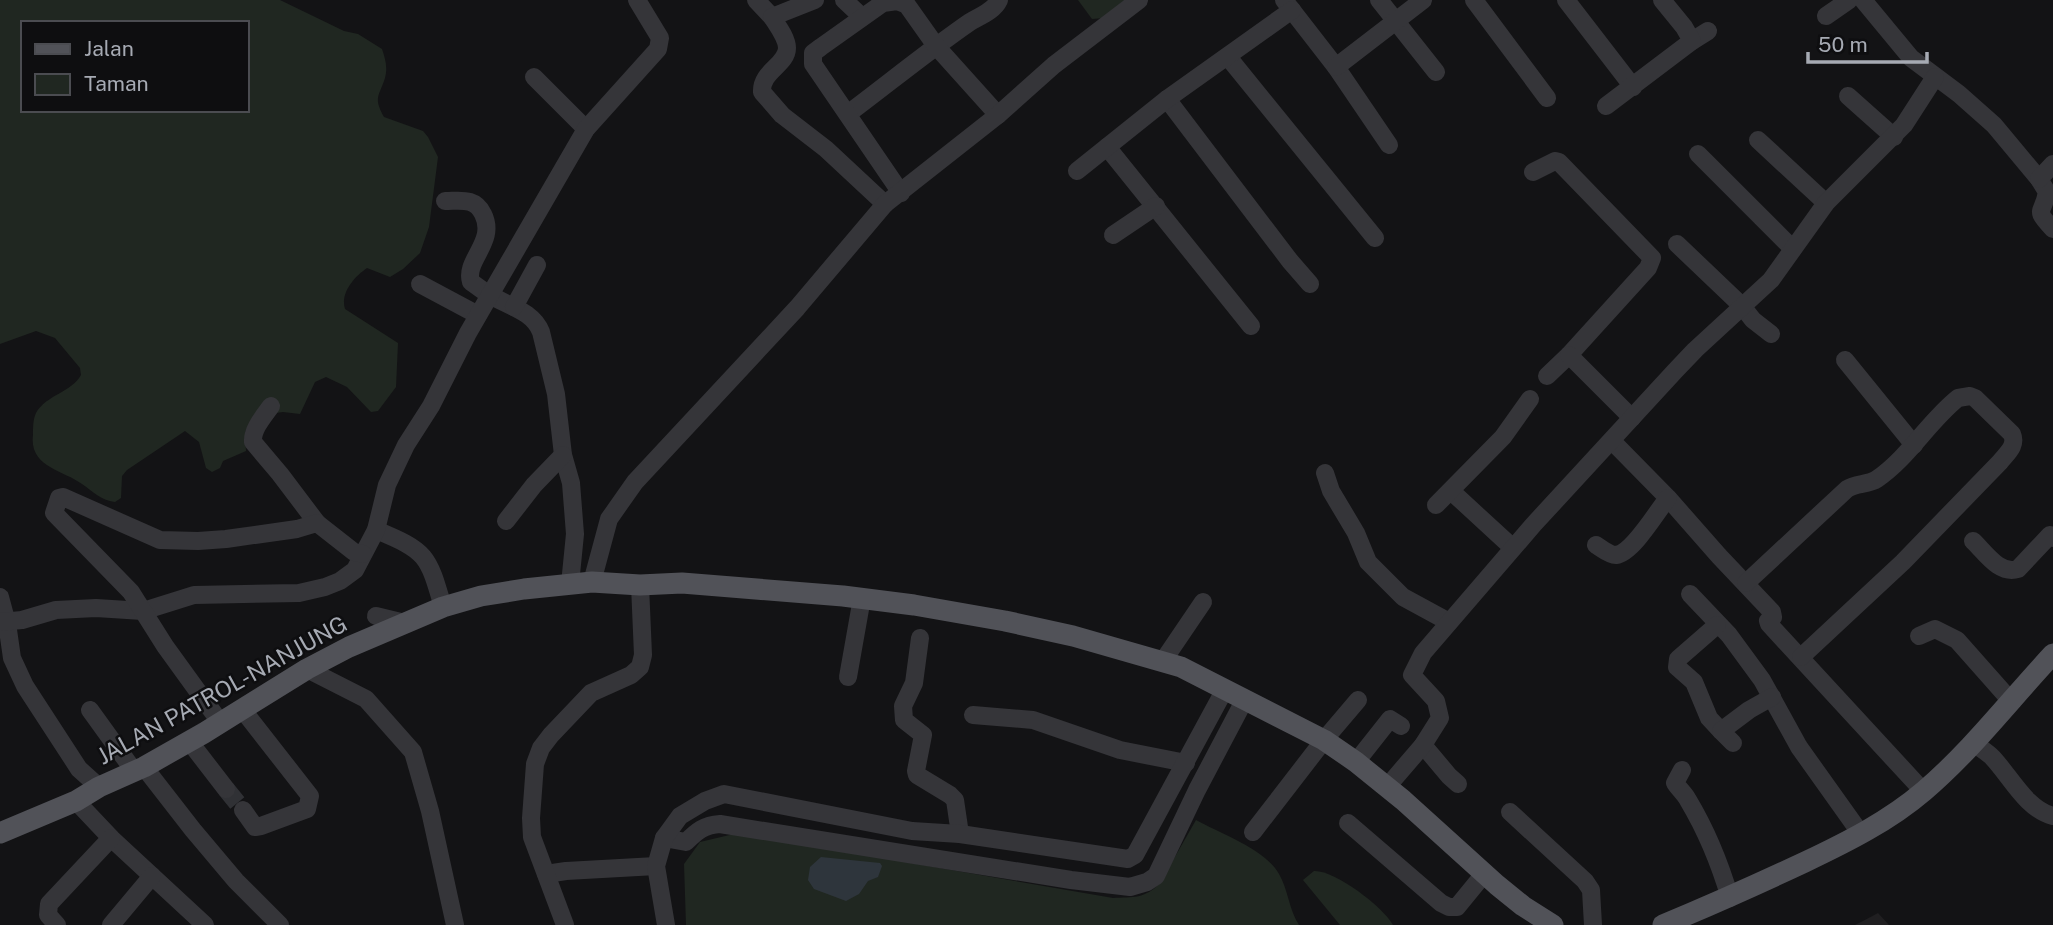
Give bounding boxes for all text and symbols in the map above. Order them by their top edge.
legend [21,21,248,112]
scale bar [1808,21,1927,65]
text: 50 m [1818,32,1868,57]
text: Jalan [84,36,134,61]
text: Taman [84,71,149,96]
street label: JALAN PATROL-NANJUNG [92,609,352,770]

